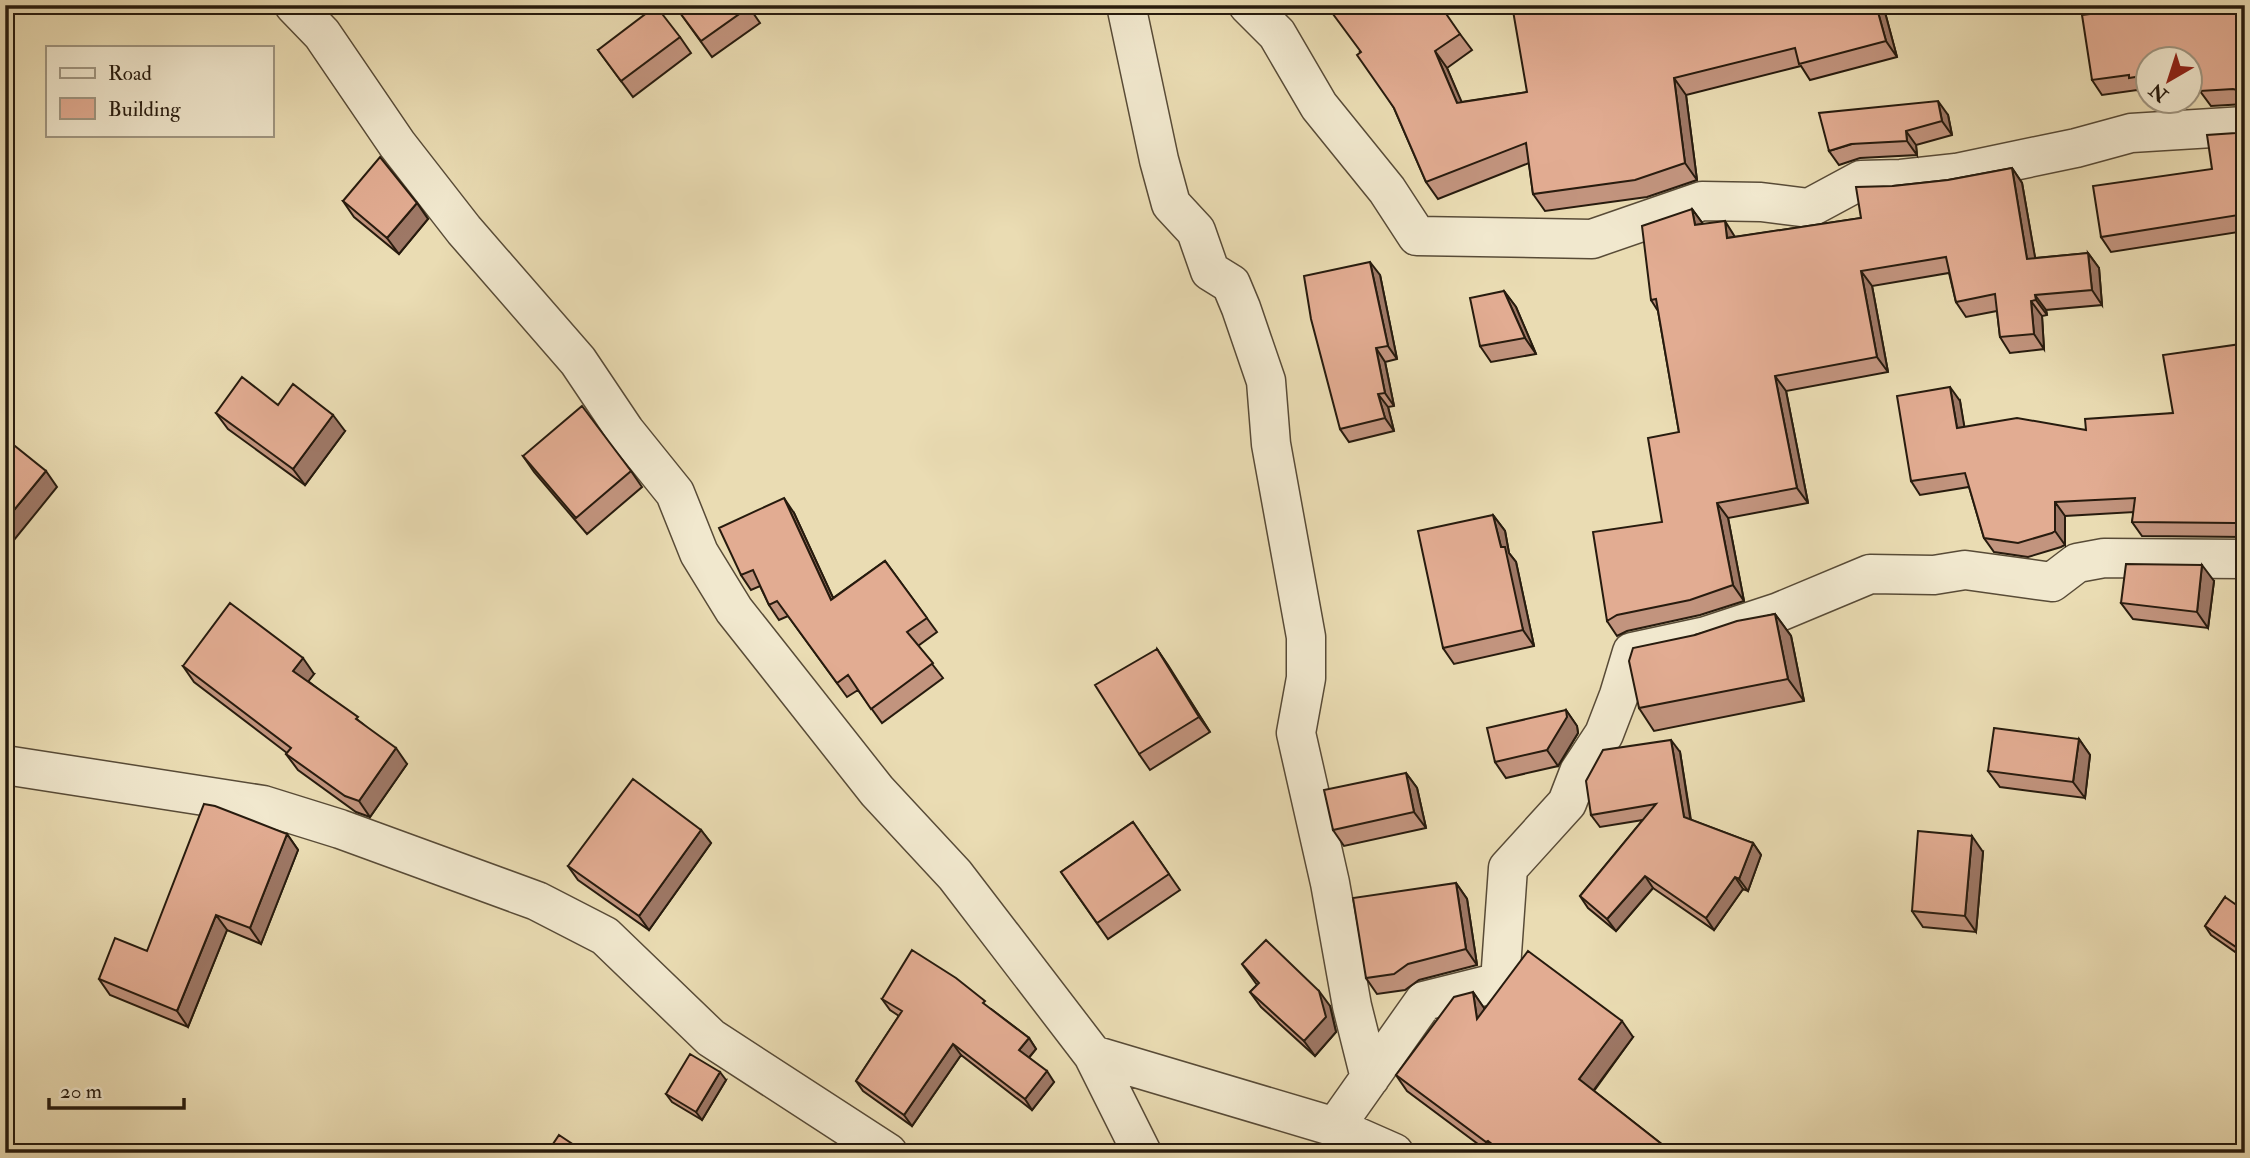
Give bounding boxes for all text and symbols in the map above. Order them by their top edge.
legend [46,46,273,136]
north arrow [2134,46,2204,116]
text: Road [108,60,153,87]
text: N [2144,77,2174,108]
text: Building [108,96,181,123]
scale bar [49,1067,184,1111]
text: 20 m [60,1078,102,1105]

